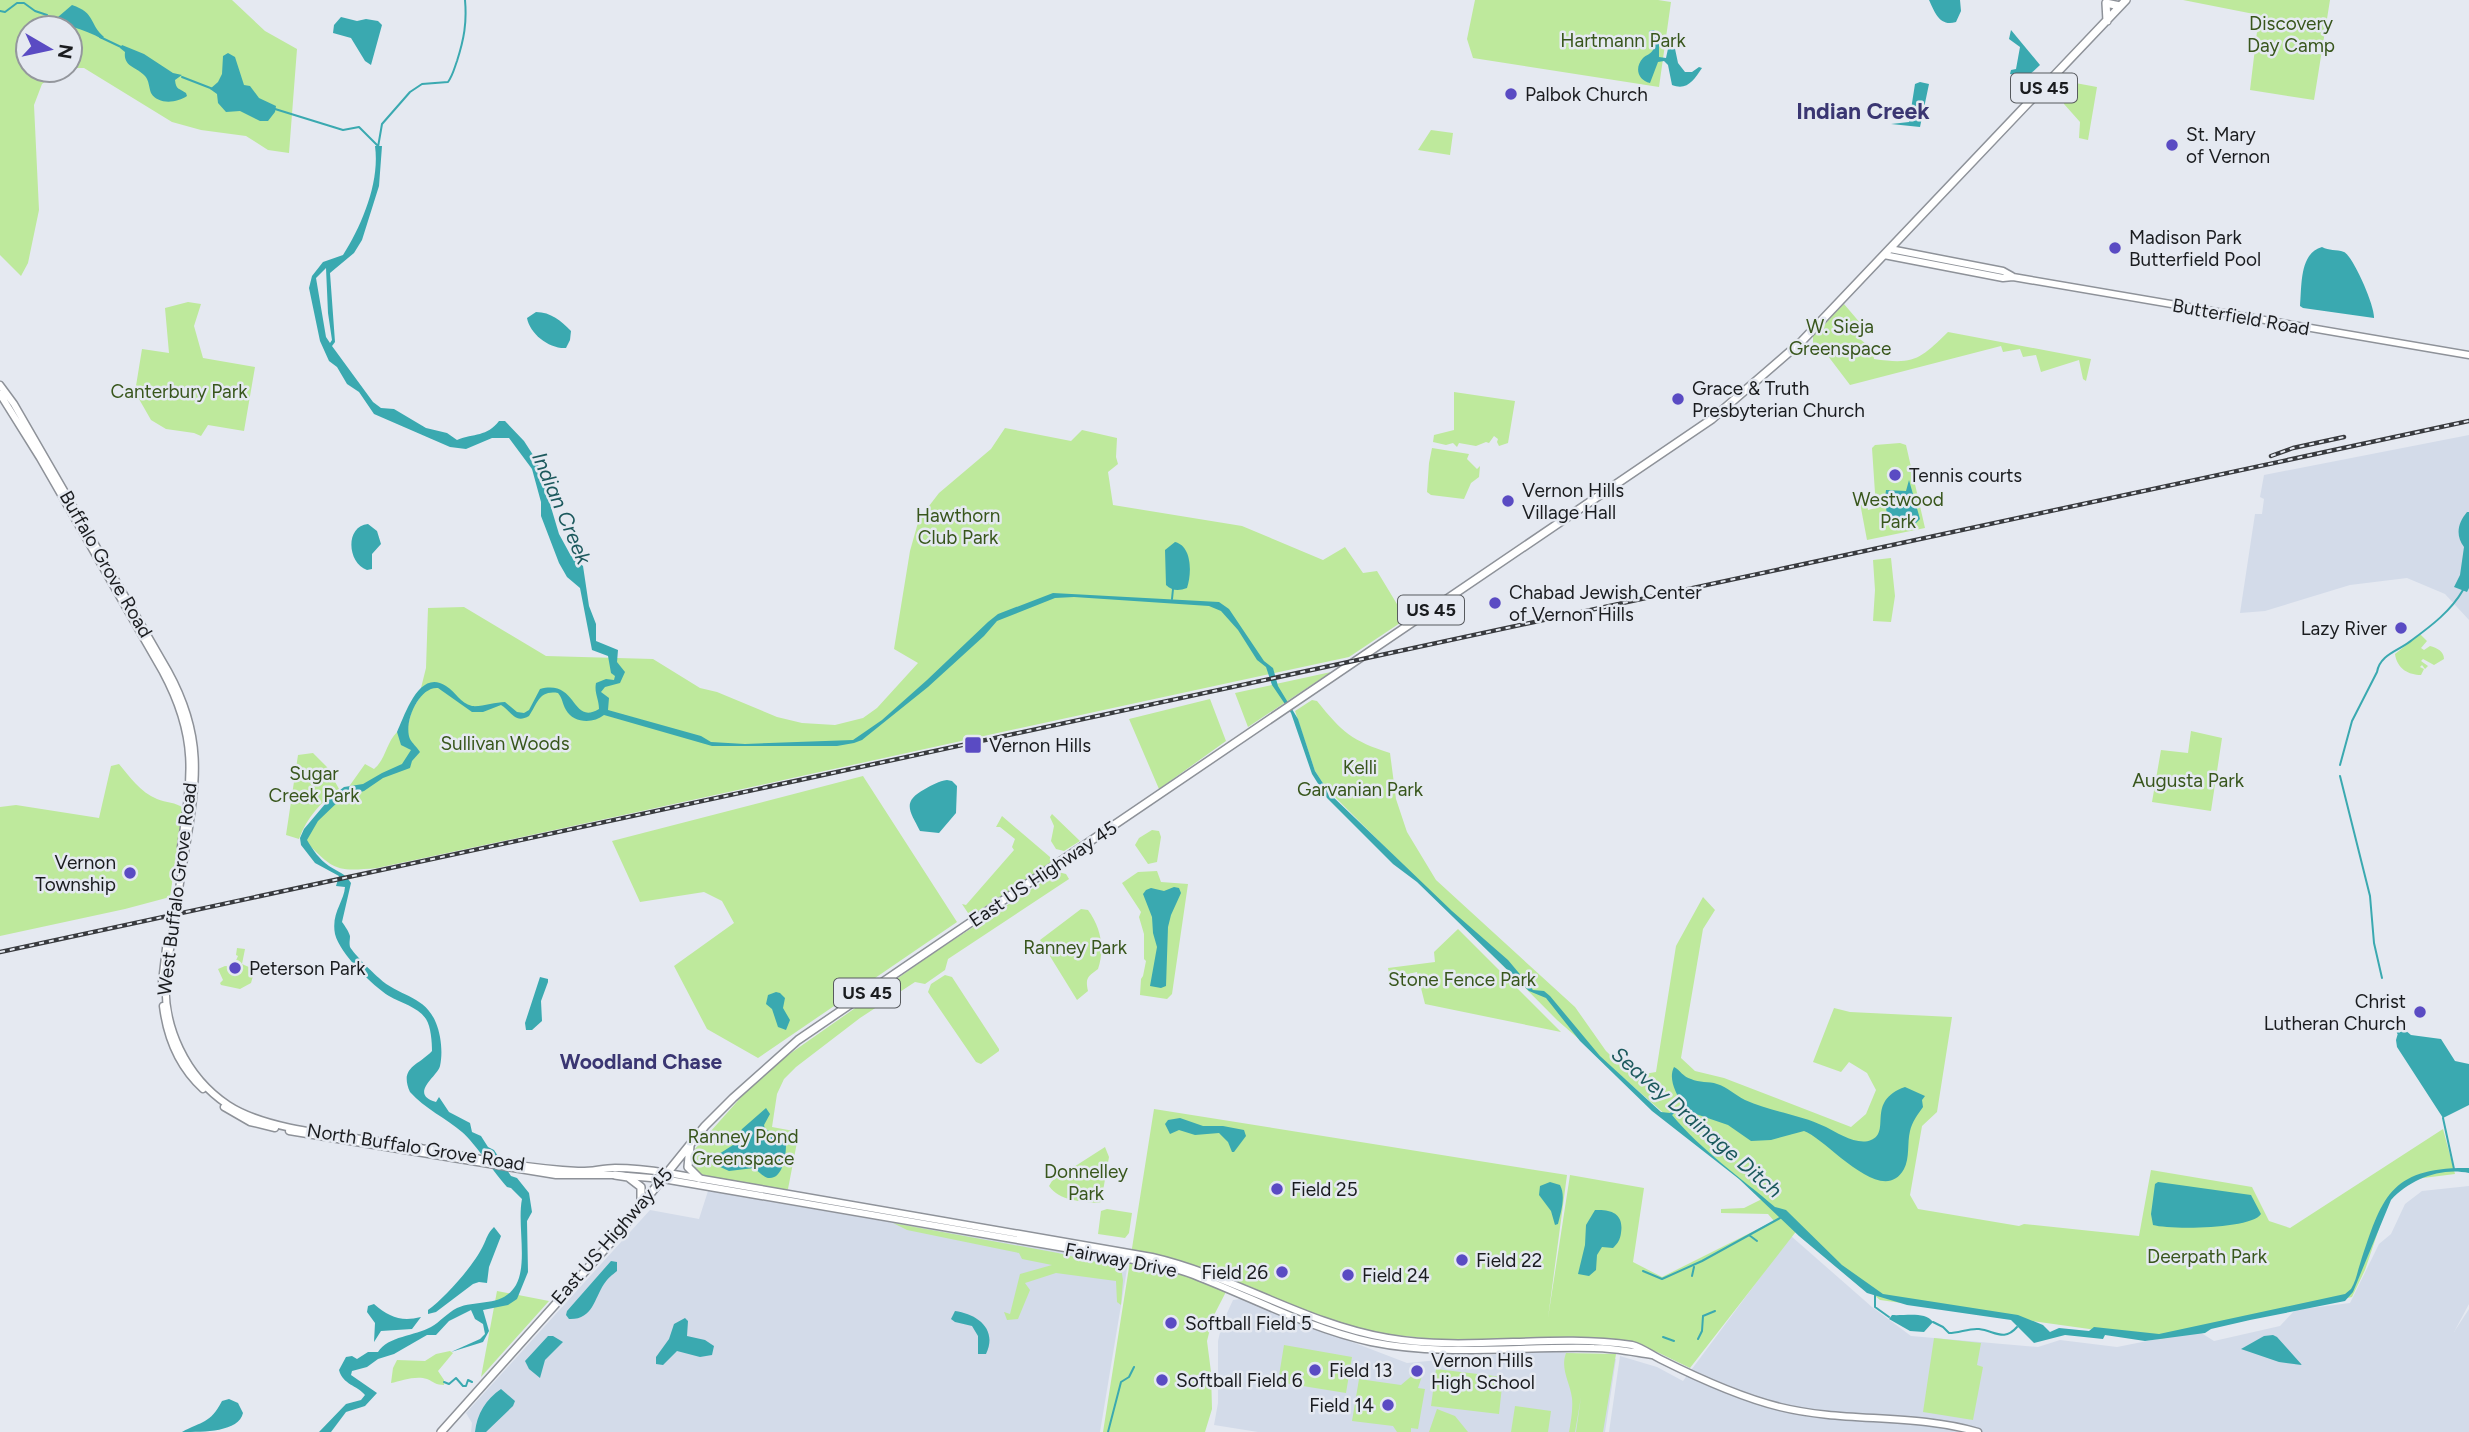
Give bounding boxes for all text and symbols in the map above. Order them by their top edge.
park label: Discovery Day Camp [2247,12,2335,57]
north arrow [14,14,84,84]
park label: Hartmann Park [1560,29,1687,52]
text: N [53,43,78,61]
road number: US 45 [2011,74,2077,102]
place label: Palbok Church [1525,83,1648,106]
marker: Palbok Church [1503,86,1519,102]
district label: Indian Creek [1796,97,1930,125]
place label: St. Mary of Vernon [2186,123,2270,168]
marker: St. Mary of Vernon [2164,137,2180,153]
place label: Madison Park Butterfield Pool [2129,226,2261,271]
marker: Madison Park Butterfield Pool [2107,240,2123,256]
street label: Butterfield Road [2171,294,2311,340]
park label: W. Sieja Greenspace [1789,315,1891,360]
place label: Grace & Truth Presbyterian Church [1692,377,1865,422]
park label: Canterbury Park [111,380,248,403]
marker: Grace & Truth Presbyterian Church [1670,391,1686,407]
water label: Indian Creek [527,448,597,569]
place label: Tennis courts [1909,464,2022,487]
marker: Tennis courts [1887,467,1903,483]
place label: Vernon Hills Village Hall [1522,479,1624,524]
street label: Buffalo Grove Road [55,486,157,642]
park label: Westwood Park [1852,488,1944,533]
marker: Vernon Hills Village Hall [1500,493,1516,509]
park label: Hawthorn Club Park [916,504,1000,549]
place label: Chabad Jewish Center of Vernon Hills [1509,581,1702,626]
marker: Chabad Jewish Center of Vernon Hills [1487,595,1503,611]
road number: US 45 [1398,596,1464,624]
place label: Lazy River [2301,617,2388,640]
marker: Lazy River [2393,620,2409,636]
park label: Sullivan Woods [440,732,570,755]
place label: Vernon Hills [989,734,1091,757]
marker: Vernon Hills [963,735,983,755]
park label: Kelli Garvanian Park [1297,756,1424,801]
park label: Sugar Creek Park [269,762,360,807]
park label: Augusta Park [2132,769,2245,792]
street label: West Buffalo Grove Road [153,781,201,997]
street label: East US Highway 45 [965,816,1121,932]
place label: Vernon Township [35,851,116,896]
marker: Vernon Township [122,865,138,881]
park label: Ranney Park [1023,936,1128,959]
place label: Peterson Park [249,957,366,980]
marker: Peterson Park [227,960,243,976]
park label: Stone Fence Park [1388,968,1537,991]
road number: US 45 [834,978,900,1008]
place label: Christ Lutheran Church [2264,990,2406,1035]
marker: Christ Lutheran Church [2412,1004,2428,1020]
water label: Seavey Drainage Ditch [1607,1041,1787,1203]
district label: Woodland Chase [560,1049,723,1074]
street label: North Buffalo Grove Road [305,1118,527,1176]
park label: Ranney Pond Greenspace [687,1125,799,1170]
park label: Donnelley Park [1044,1160,1128,1205]
street label: East US Highway 45 [546,1163,678,1309]
place label: Field 25 [1291,1178,1358,1201]
marker: Field 25 [1269,1181,1285,1197]
street label: Fairway Drive [1063,1238,1179,1282]
park label: Deerpath Park [2147,1245,2268,1268]
place label: Field 22 [1476,1249,1542,1272]
marker: Field 22 [1454,1252,1470,1268]
place label: Field 26 [1202,1261,1268,1284]
marker: Field 26 [1274,1264,1290,1280]
place label: Field 24 [1362,1264,1430,1287]
marker: Field 24 [1340,1267,1356,1283]
place label: Softball Field 5 [1185,1312,1312,1335]
marker: Softball Field 5 [1163,1315,1179,1331]
place label: Vernon Hills High School [1431,1349,1535,1394]
place label: Field 13 [1329,1359,1392,1382]
marker: Field 13 [1307,1362,1323,1378]
marker: Vernon Hills High School [1409,1363,1425,1379]
place label: Softball Field 6 [1176,1369,1303,1392]
marker: Softball Field 6 [1154,1372,1170,1388]
place label: Field 14 [1309,1394,1374,1417]
marker: Field 14 [1380,1397,1396,1413]

